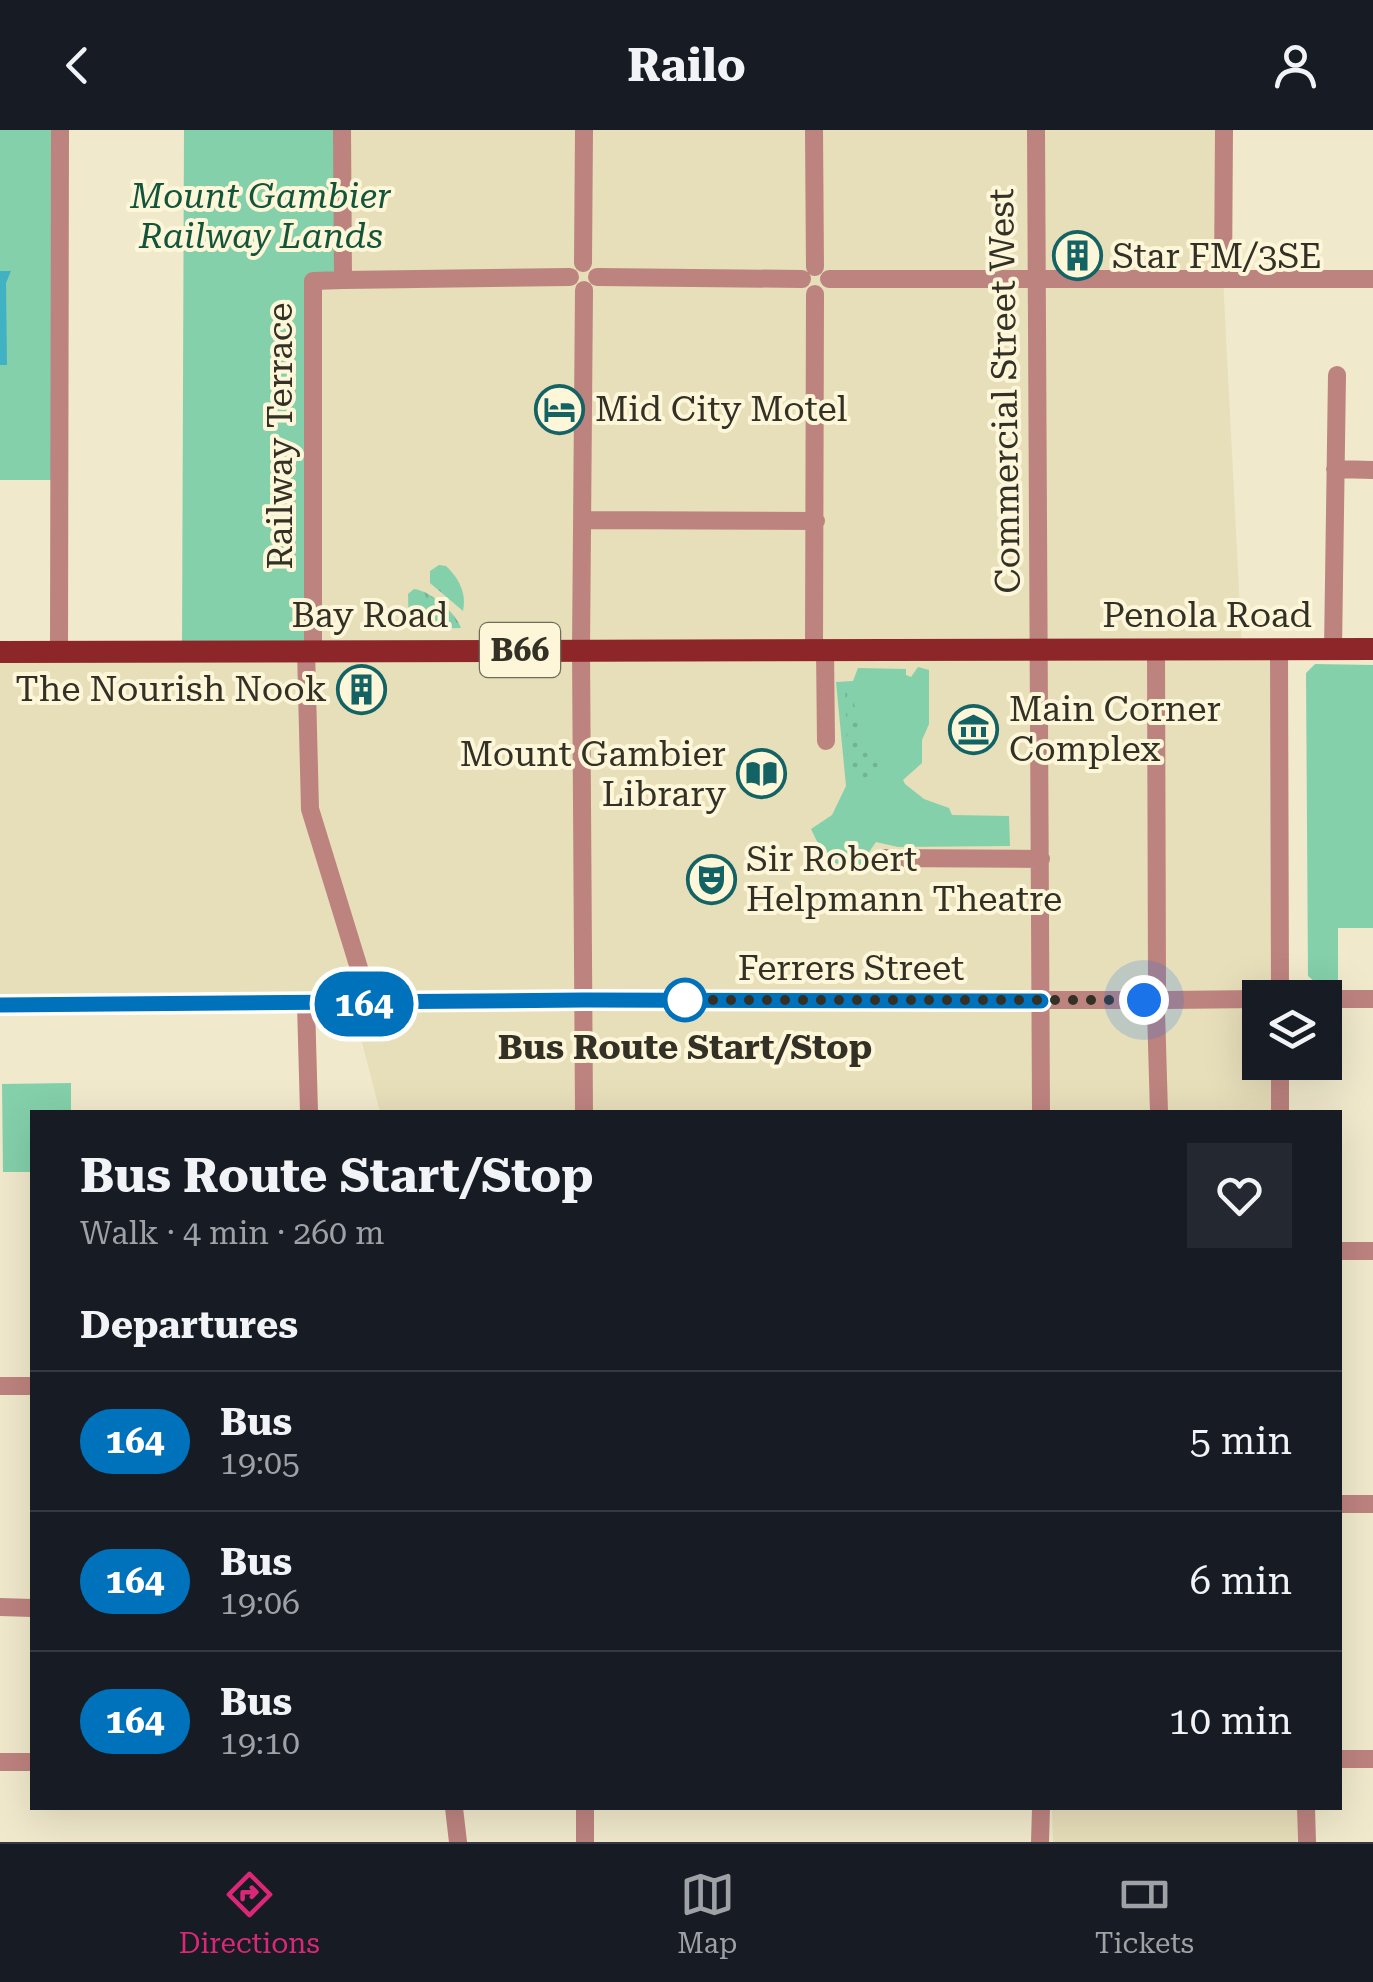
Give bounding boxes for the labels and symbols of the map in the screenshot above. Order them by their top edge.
park label: Mount Gambier Railway Lands [129,176,392,257]
street label: Commercial Street West [981,188,1029,594]
building icon: Star FM/3SE [1051,230,1103,282]
place label: Star FM/3SE [1112,236,1322,277]
street label: Railway Terrace [260,302,301,570]
hotel icon: Mid City Motel [534,383,586,435]
place label: Mid City Motel [595,389,847,430]
street label: Bay Road [292,595,448,636]
street label: Penola Road [1102,595,1312,636]
road number: B66 [480,623,560,677]
building icon: The Nourish Nook [336,663,388,715]
place label: The Nourish Nook [15,669,327,710]
place label: Main Corner Complex [1009,689,1221,770]
museum icon: Main Corner Complex [948,703,1000,755]
place label: Mount Gambier Library [460,734,726,815]
library icon: Mount Gambier Library [735,748,787,800]
place label: Sir Robert Helpmann Theatre [746,839,1062,920]
theatre icon: Sir Robert Helpmann Theatre [685,853,737,905]
street label: Ferrers Street [738,948,964,989]
line badge: 164 [306,972,422,1036]
your location [1119,975,1169,1025]
marker: Bus Route Start/Stop [664,979,706,1021]
place label: Bus Route Start/Stop [498,1027,872,1068]

